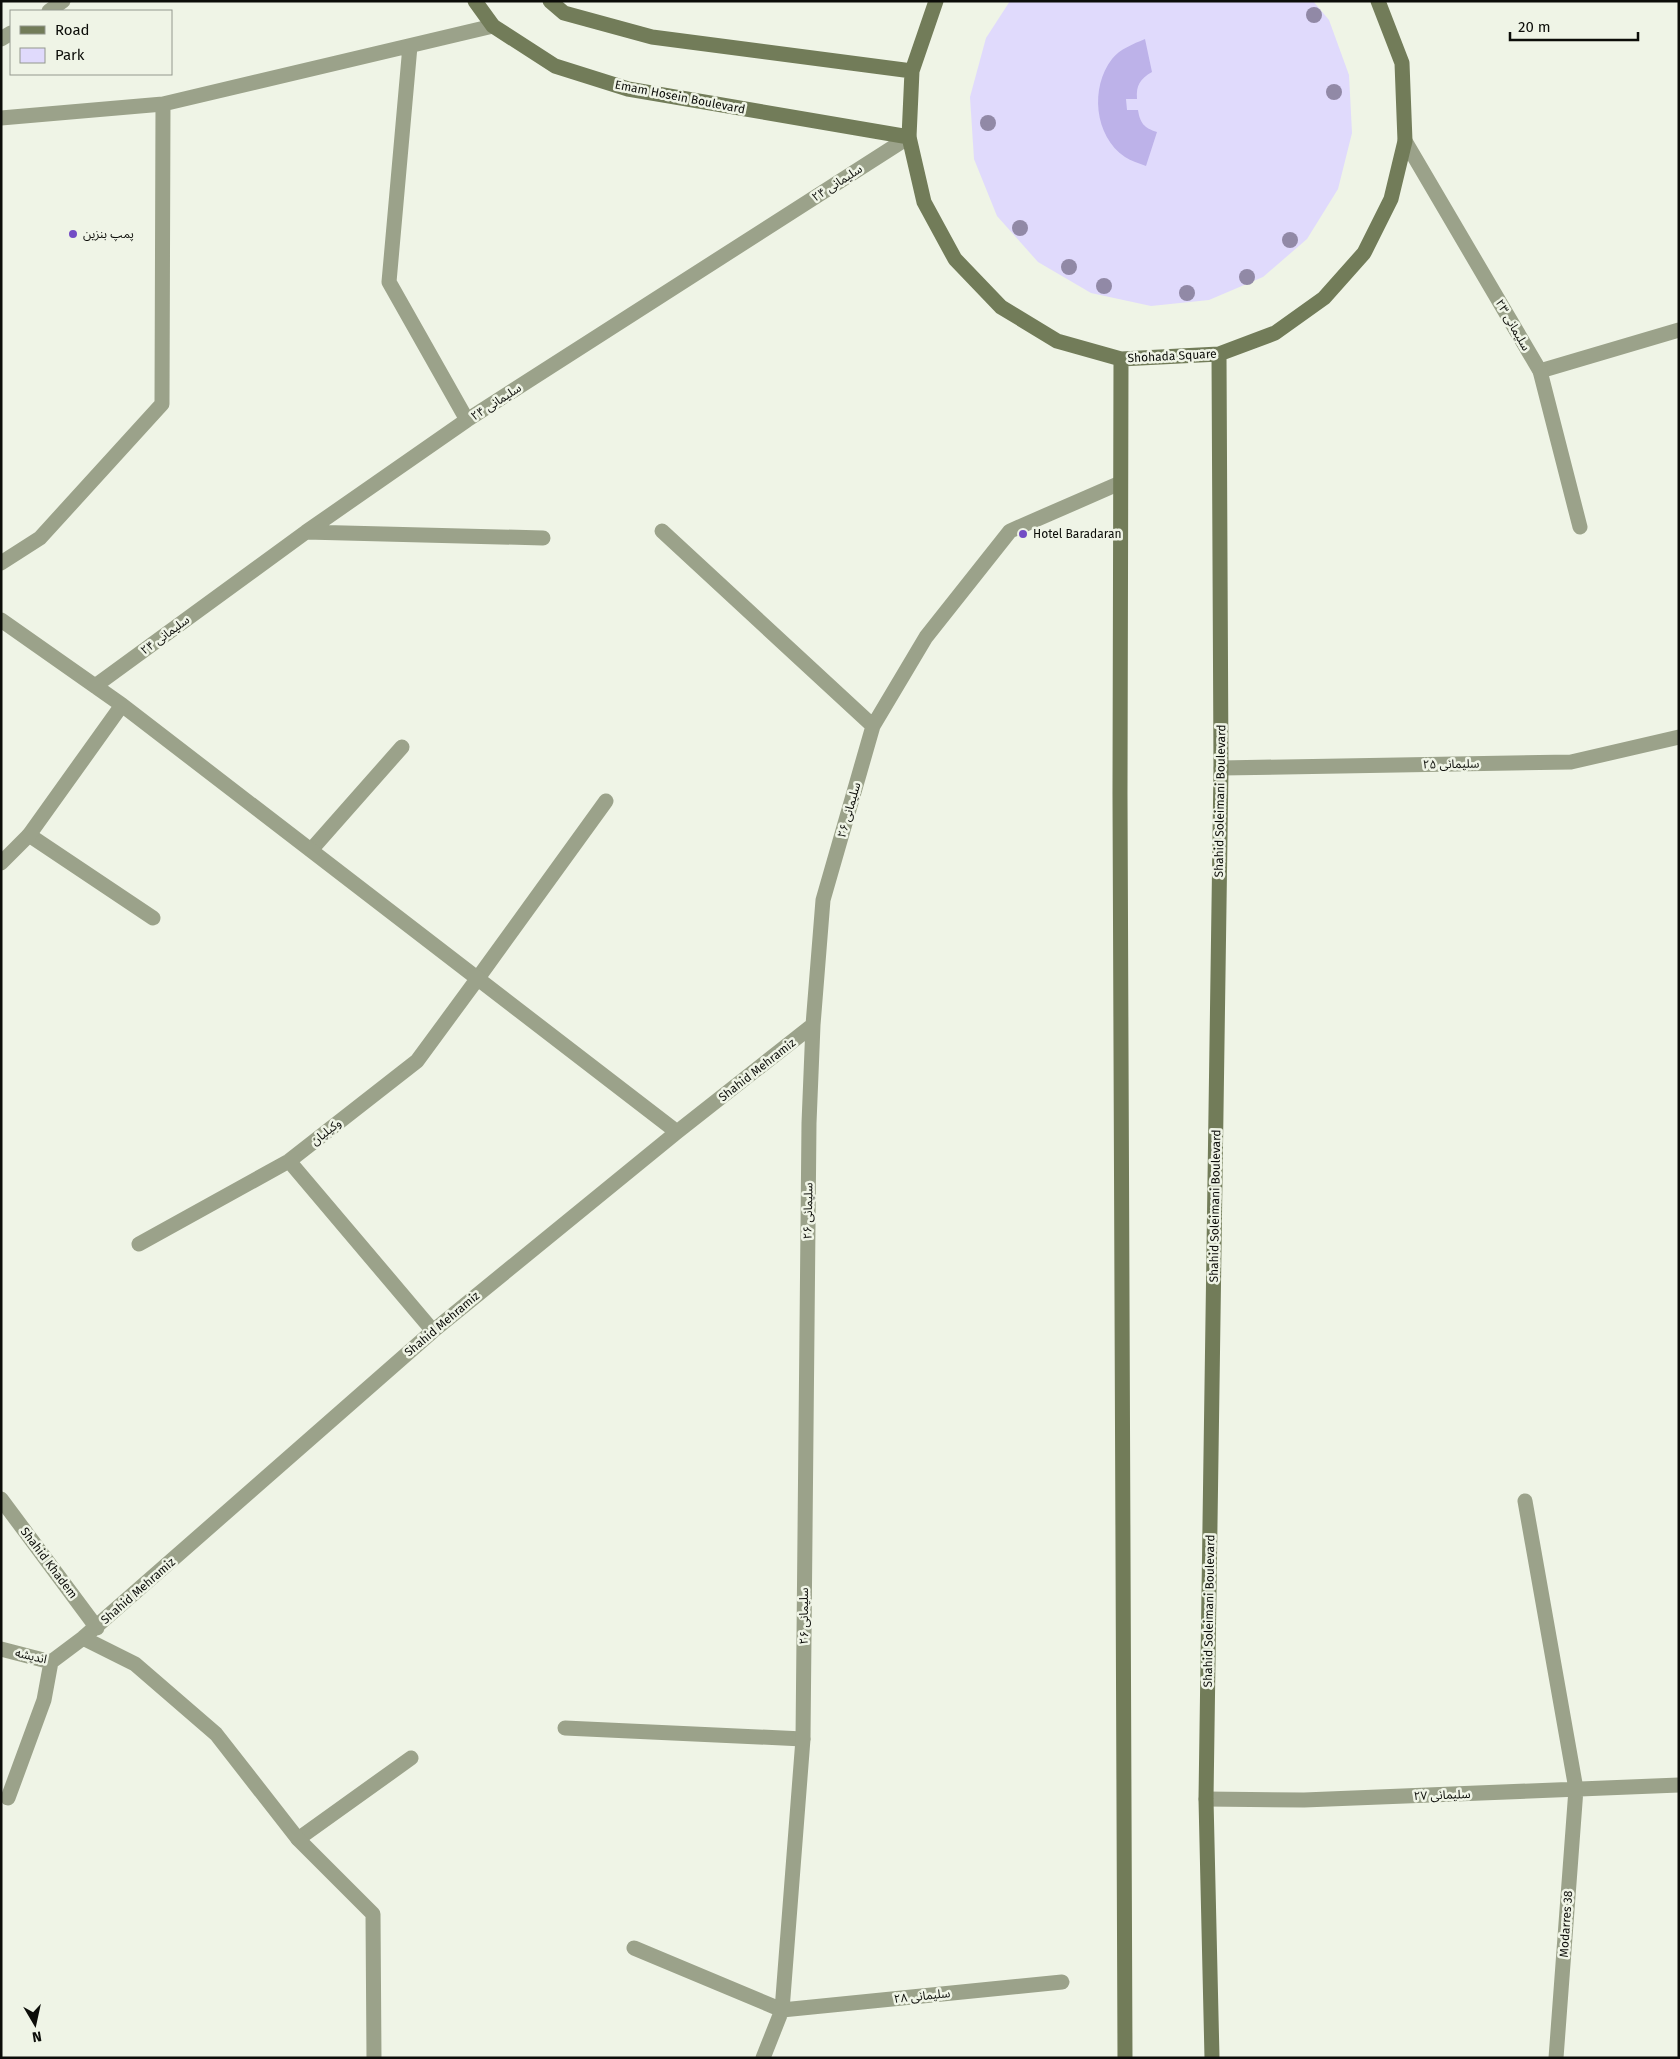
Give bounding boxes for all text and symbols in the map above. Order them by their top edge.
legend [10,10,172,75]
scale bar [1510,10,1638,42]
text: 20 m [1518,18,1551,36]
text: Road [55,21,90,39]
text: Park [55,46,85,64]
street label: Emam Hosein Boulevard [614,77,746,117]
street label: سلیمانی ۲۴ [809,162,865,204]
place label: پمپ بنزین [83,227,134,242]
marker: پمپ بنزین [67,228,79,240]
street label: سلیمانی ۲۳ [1493,297,1533,353]
street label: Shohada Square [1127,347,1217,365]
street label: سلیمانی ۲۴ [468,381,524,423]
place label: Hotel Baradaran [1033,527,1122,541]
marker: Hotel Baradaran [1017,528,1029,540]
street label: سلیمانی ۲۴ [138,613,192,657]
street label: Shahid Soleimani Boulevard [1212,724,1228,878]
street label: سلیمانی ۲۵ [1422,757,1480,772]
street label: سلیمانی ۲۶ [834,781,864,839]
street label: Shahid Mehramiz [716,1036,798,1104]
street label: وکیلیان [308,1116,344,1148]
street label: Shahid Soleimani Boulevard [1207,1129,1223,1283]
street label: سلیمانی ۲۶ [801,1182,816,1240]
street label: Shahid Mehramiz [402,1289,482,1359]
street label: Shahid Khadem [18,1525,80,1601]
street label: Shahid Soleimani Boulevard [1201,1534,1217,1688]
street label: Shahid Mehramiz [98,1555,178,1627]
street label: سلیمانی ۲۶ [797,1588,811,1644]
street label: اندیشه [14,1646,48,1667]
street label: سلیمانی ۲۷ [1413,1787,1471,1803]
street label: Modarres 38 [1557,1890,1575,1958]
street label: سلیمانی ۲۸ [893,1986,951,2006]
north arrow [10,1999,60,2049]
text: N [31,2027,43,2045]

